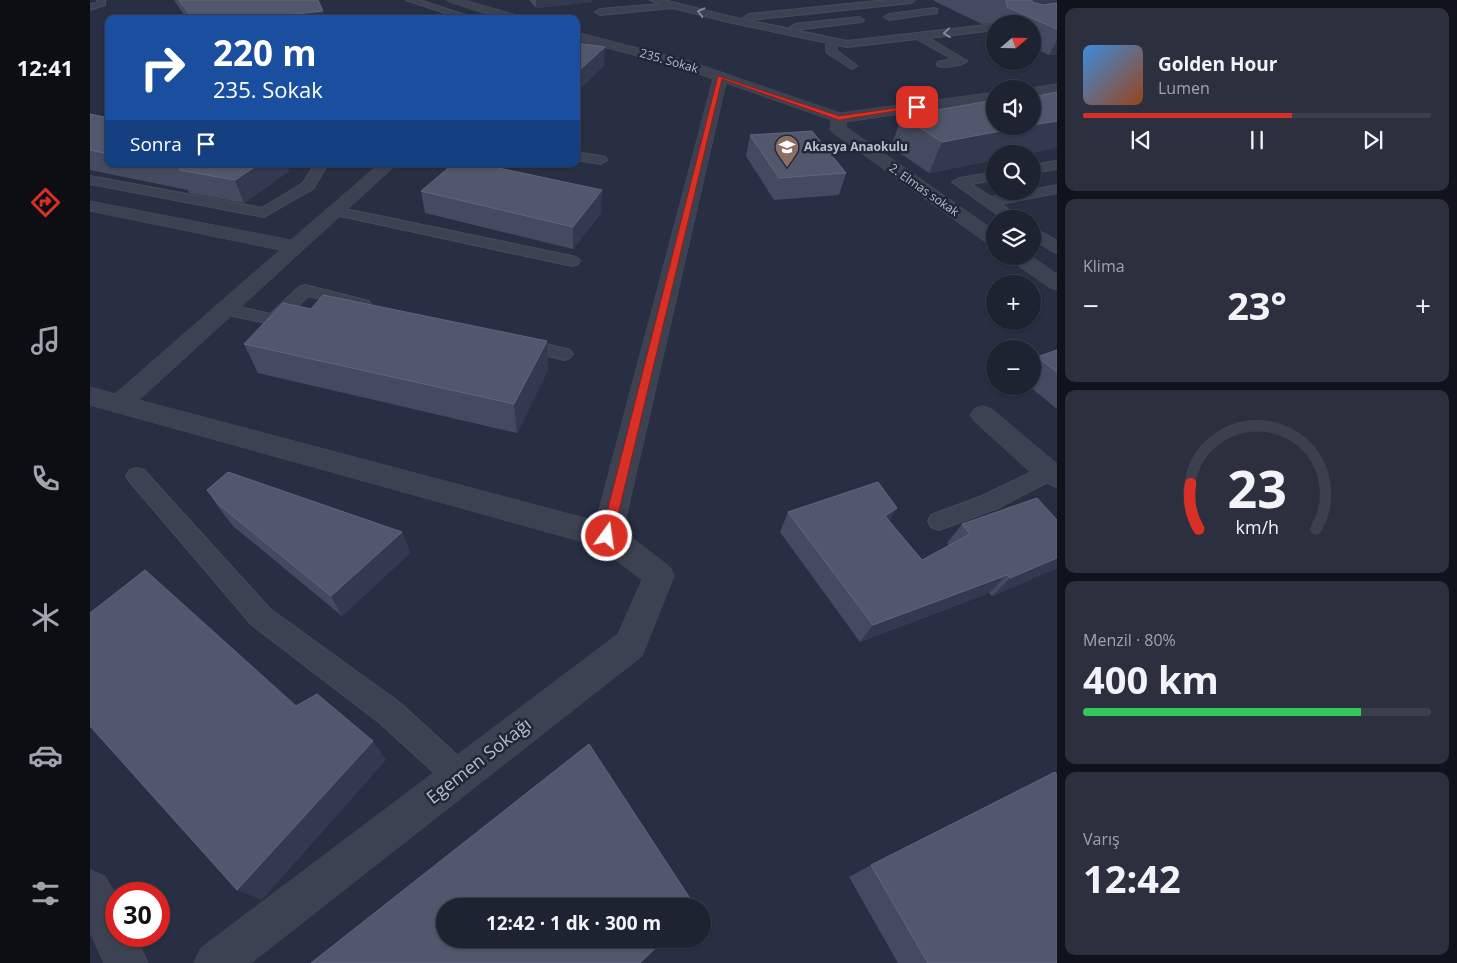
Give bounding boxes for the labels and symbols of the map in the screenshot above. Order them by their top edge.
one-way arrow [696,7,705,18]
north arrow [986,15,1041,70]
one-way arrow [942,27,950,38]
street label: 235. Sokak [638,44,701,77]
pin [896,86,938,128]
school or university icon: Akasya Anaokulu [774,134,800,168]
place label: Akasya Anaokulu [804,138,908,155]
street label: 2. Elmas sokak [886,159,963,220]
position arrow [580,509,632,561]
street label: Egemen Sokağı [421,712,536,809]
speed limit sign: 30 [105,882,170,947]

